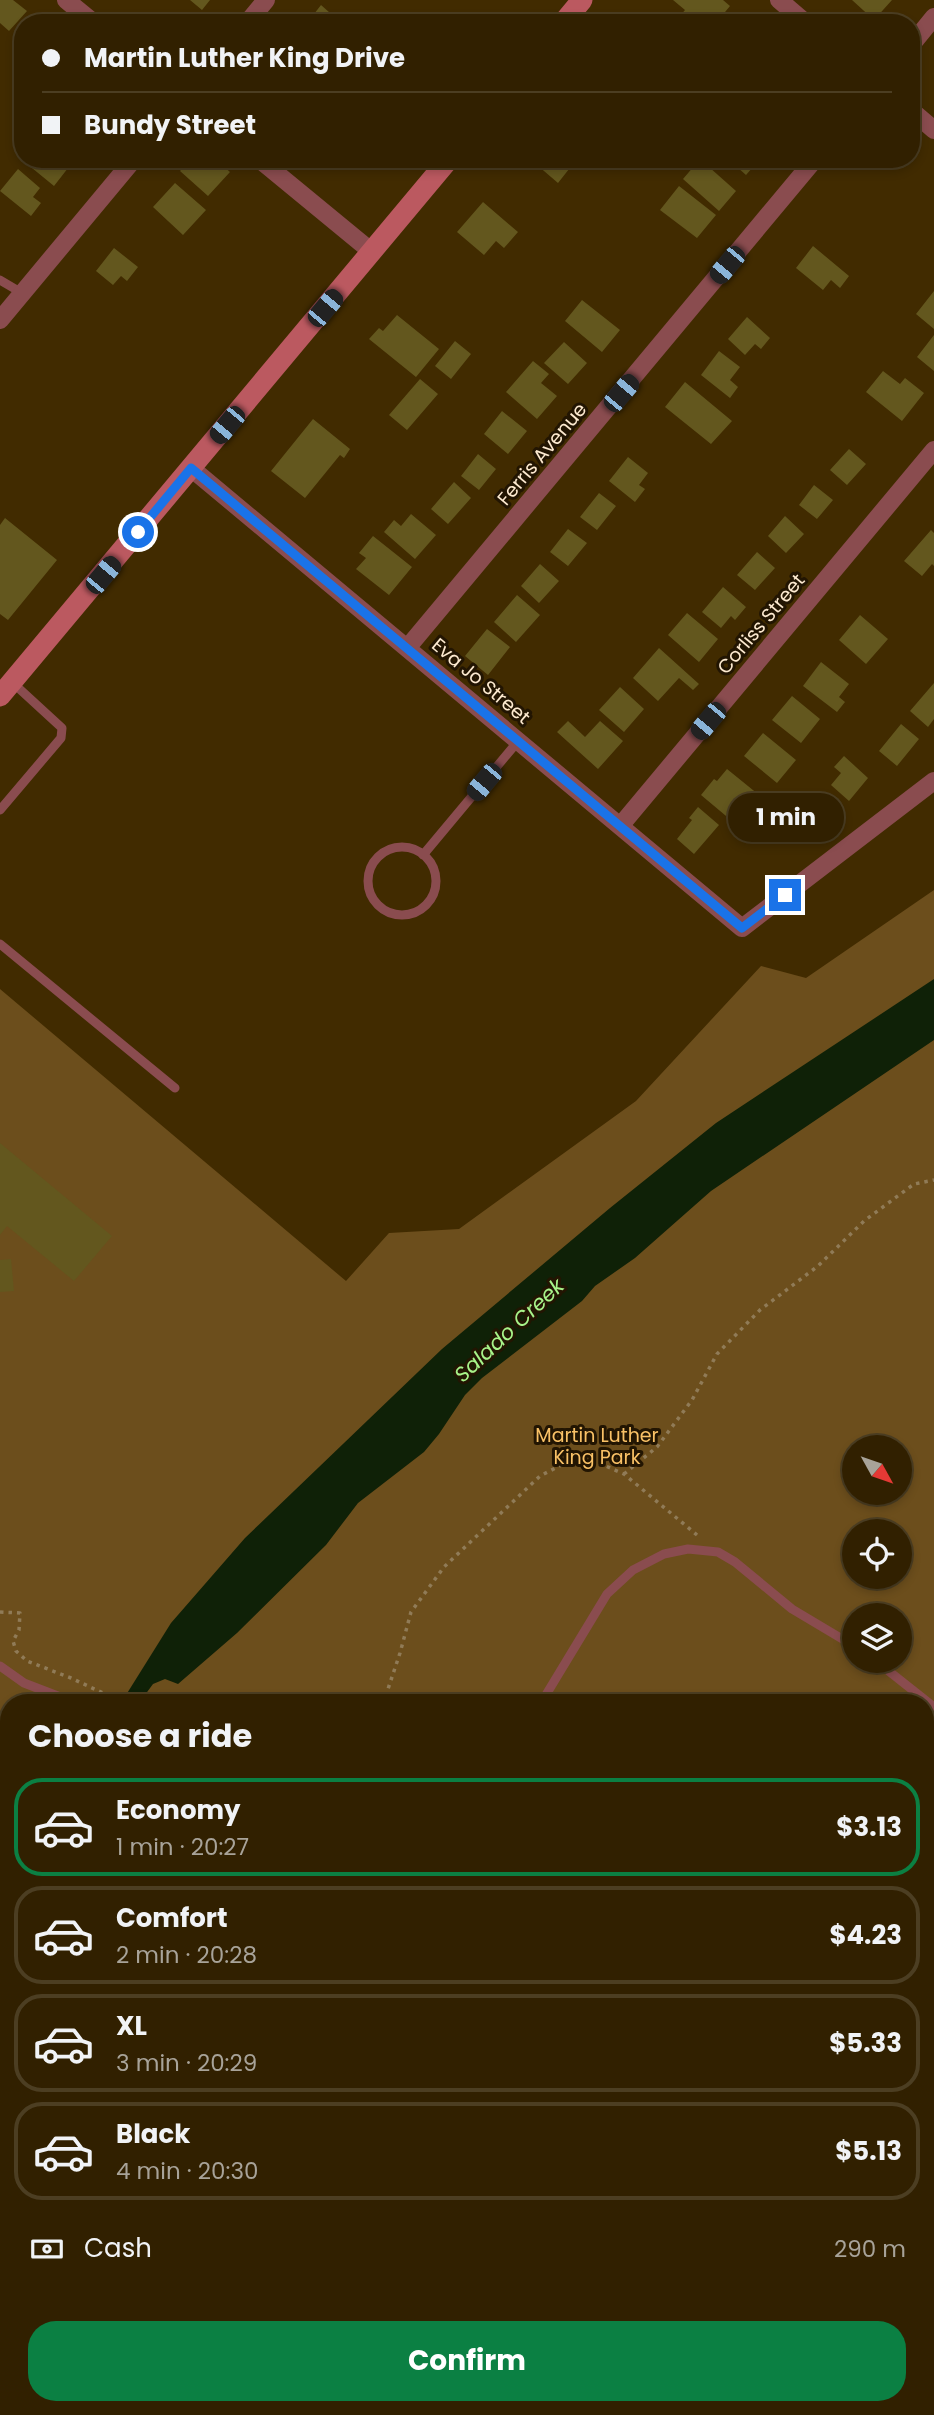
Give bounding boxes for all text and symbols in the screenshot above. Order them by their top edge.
text: Martin Luther King Drive [84,40,405,76]
text: Bundy Street [84,107,256,143]
car [706,242,749,288]
car [304,285,347,331]
car [600,370,643,416]
street label: Ferris Avenue [491,397,593,511]
car [206,402,249,448]
route start [122,516,154,548]
car [82,552,125,598]
street label: Corliss Street [711,568,811,680]
street label: Eva Jo Street [426,632,536,730]
car [687,698,730,744]
car [463,759,506,805]
callout: 1 min [727,794,843,842]
text: 1 min [756,801,816,833]
route end [769,879,801,911]
water label: Salado Creek [448,1271,571,1389]
park label: Martin Luther King Park [535,1422,659,1471]
north arrow [842,1435,912,1505]
map controls [842,1435,912,1673]
button: locate [842,1519,912,1589]
button: layers [842,1603,912,1673]
text: Choose a ride [28,1713,252,1758]
text: Economy [116,1792,240,1828]
icon: car [32,1796,95,1859]
text: $3.13 [836,1809,902,1845]
text: 1 min · 20:27 [116,1831,249,1863]
text: Comfort [116,1900,228,1936]
icon: car [32,1904,95,1967]
text: $4.23 [829,1917,902,1953]
text: 2 min · 20:28 [116,1939,257,1971]
text: XL [116,2008,147,2044]
icon: car [32,2012,95,2075]
text: $5.33 [829,2025,902,2061]
text: 3 min · 20:29 [116,2047,257,2079]
text: Black [116,2116,190,2152]
icon: car [32,2120,95,2183]
text: $5.13 [835,2133,902,2169]
text: 4 min · 20:30 [116,2155,258,2187]
icon: cash [28,2230,66,2268]
text: Cash [84,2230,152,2266]
text: 290 m [834,2233,906,2265]
button: Confirm [28,2321,906,2401]

